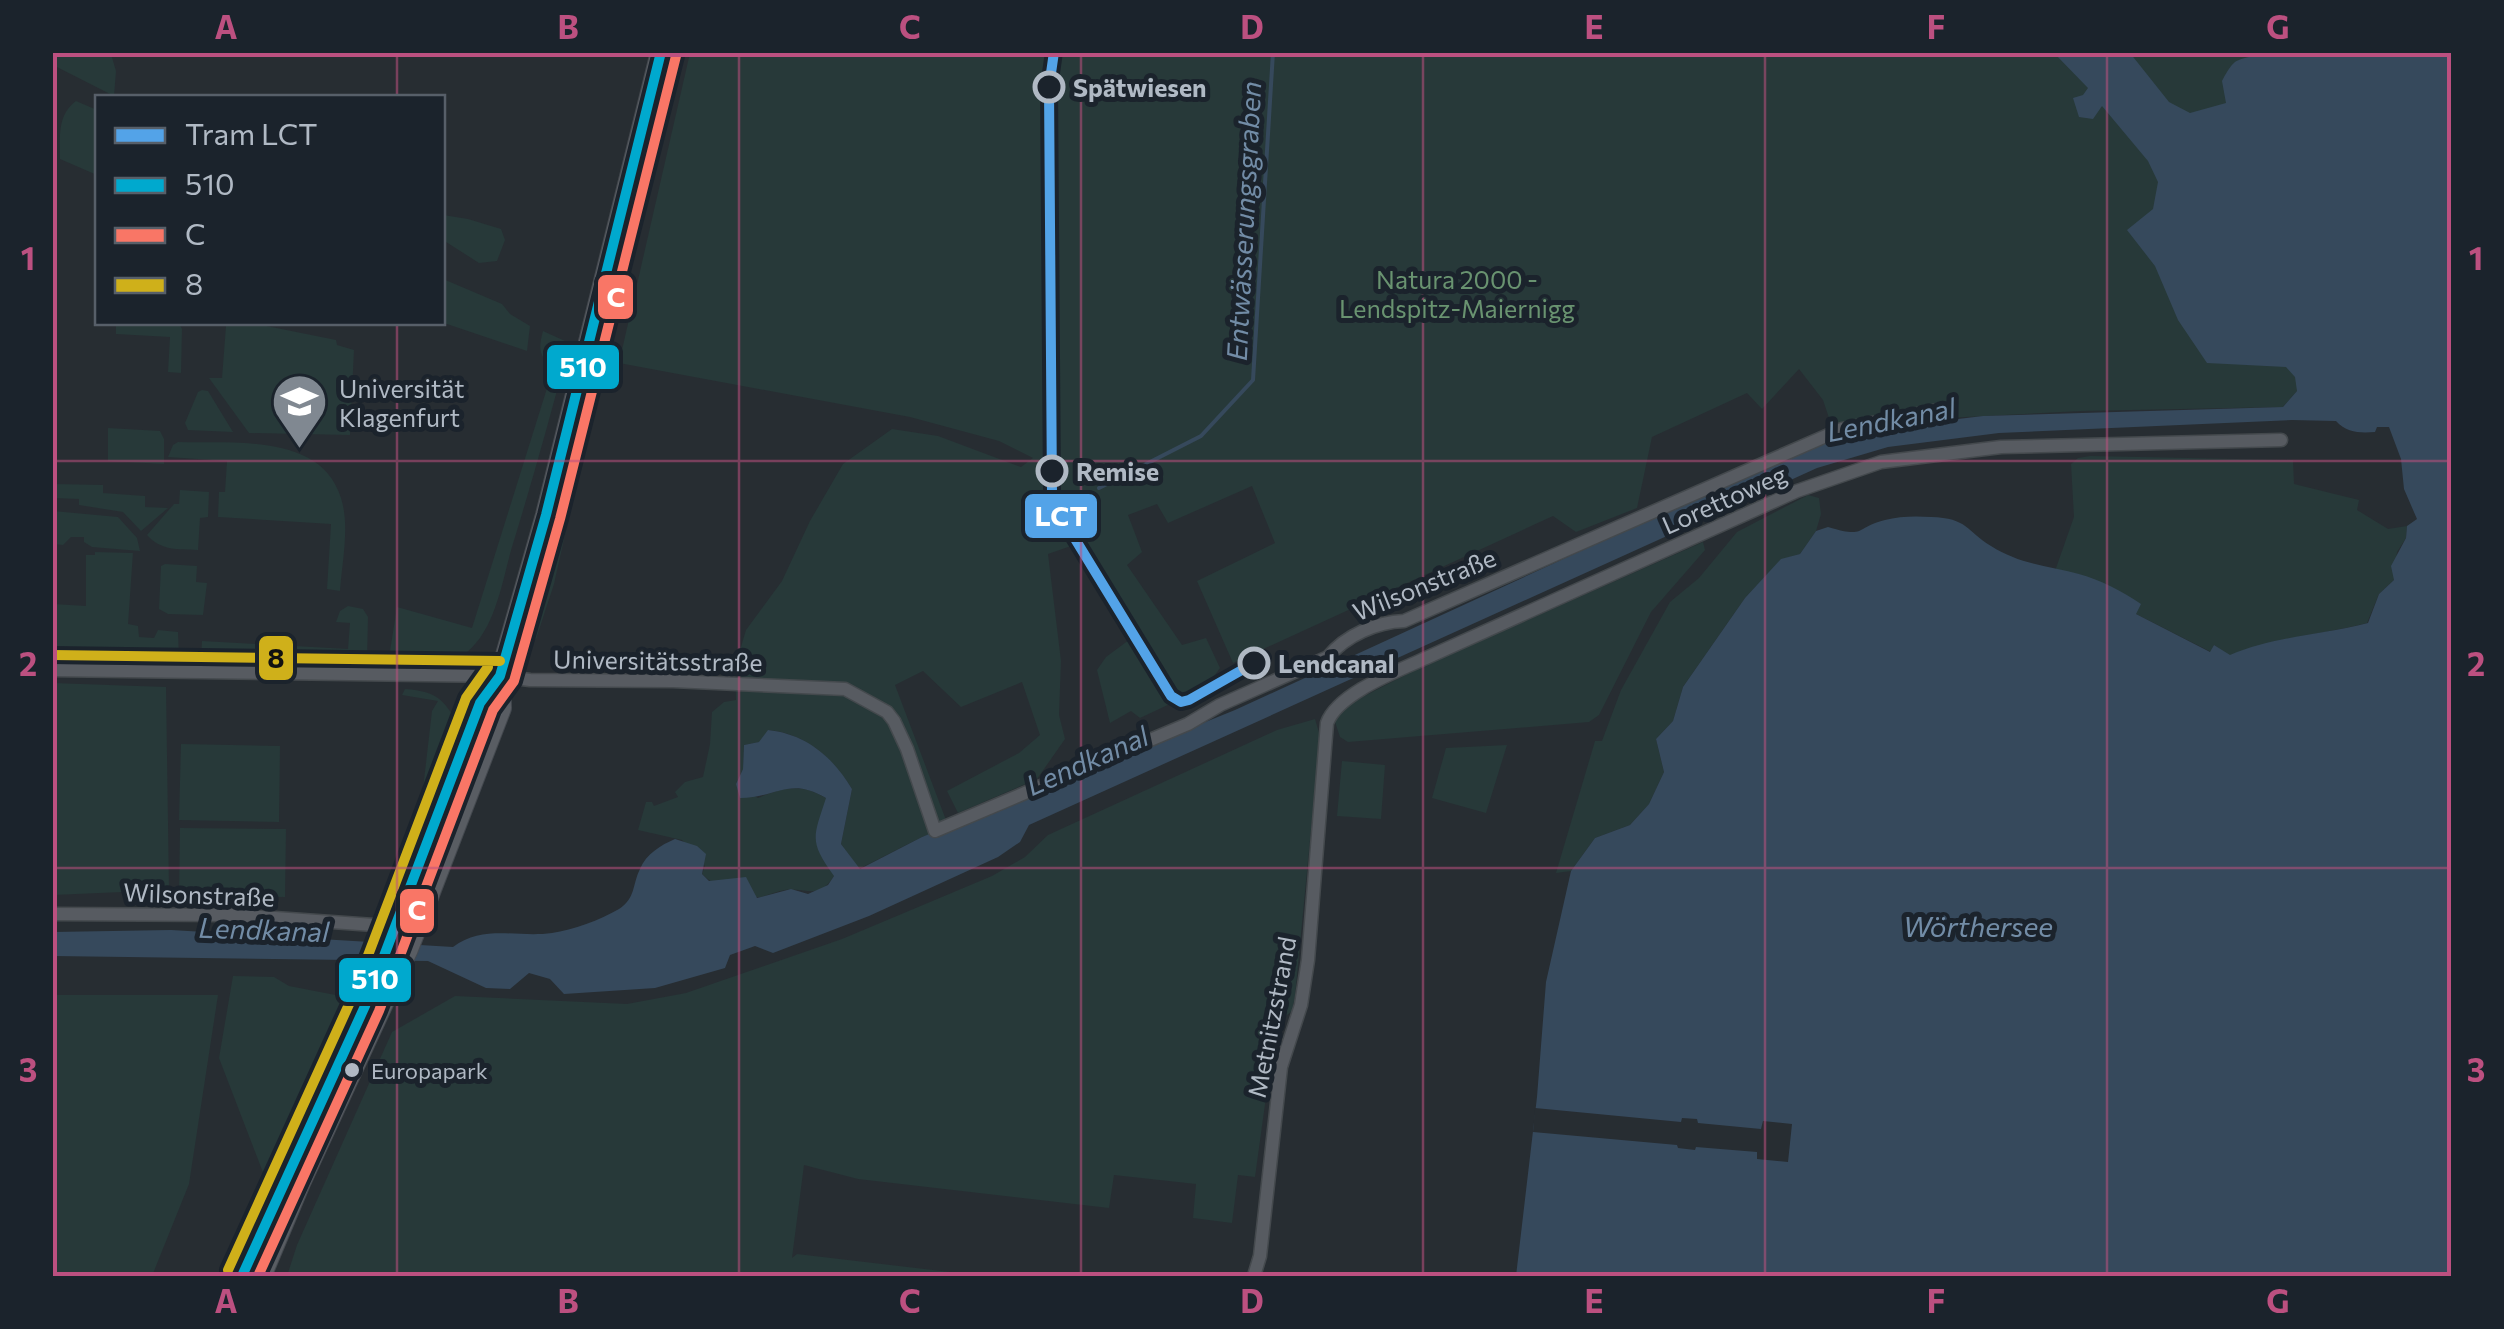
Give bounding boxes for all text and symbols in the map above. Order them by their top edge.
text: A [215,6,238,46]
text: B [557,6,579,46]
text: C [899,6,921,46]
text: D [1240,6,1264,46]
text: E [1584,6,1604,46]
text: F [1927,6,1945,46]
text: G [2266,6,2290,46]
marker: Spätwiesen [1034,72,1064,102]
place label: Spätwiesen [1073,72,1207,102]
water label: Entwässerungsgraben [1219,80,1267,362]
legend [95,95,445,325]
text: Tram LCT [185,114,317,151]
text: 510 [185,164,235,201]
text: C [185,214,206,251]
text: 1 [21,237,35,277]
text: 1 [2469,237,2483,277]
text: 8 [185,264,203,301]
park label: Natura 2000 - Lendspitz-Maiernigg [1339,264,1576,323]
line badge: C [596,273,635,321]
text: C [606,279,626,313]
line badge: 510 [545,343,621,391]
text: 510 [559,349,607,383]
school or university icon: Universität Klagenfurt [270,372,330,451]
place label: Universität Klagenfurt [339,373,464,432]
water label: Lendkanal [1824,390,1959,448]
marker: Remise [1037,456,1067,486]
place label: Remise [1076,456,1159,486]
street label: Lorettoweg [1657,458,1791,540]
line badge: LCT [1023,492,1099,540]
text: LCT [1035,498,1088,532]
street label: Wilsonstraße [1348,542,1500,626]
line badge: 8 [257,634,295,682]
text: 8 [267,640,285,674]
text: 2 [19,643,37,683]
street label: Universitätsstraße [553,643,763,677]
text: 2 [2467,643,2485,683]
marker: Lendcanal [1239,648,1269,678]
place label: Lendcanal [1278,648,1395,678]
water label: Lendkanal [1020,718,1154,802]
street label: Wilsonstraße [123,876,275,912]
line badge: C [398,887,436,935]
text: C [407,892,427,926]
water label: Wörthersee [1903,909,2053,943]
water label: Lendkanal [198,910,331,948]
street label: Metnitzstrand [1241,934,1301,1100]
line badge: 510 [337,956,413,1004]
text: 510 [351,961,399,995]
text: 3 [19,1049,37,1089]
text: 3 [2467,1049,2485,1089]
place label: Europapark [371,1057,488,1084]
marker: Europapark [342,1060,362,1080]
text: A [215,1280,238,1320]
text: B [557,1280,579,1320]
text: C [899,1280,921,1320]
text: D [1240,1280,1264,1320]
text: E [1584,1280,1604,1320]
text: F [1927,1280,1945,1320]
text: G [2266,1280,2290,1320]

